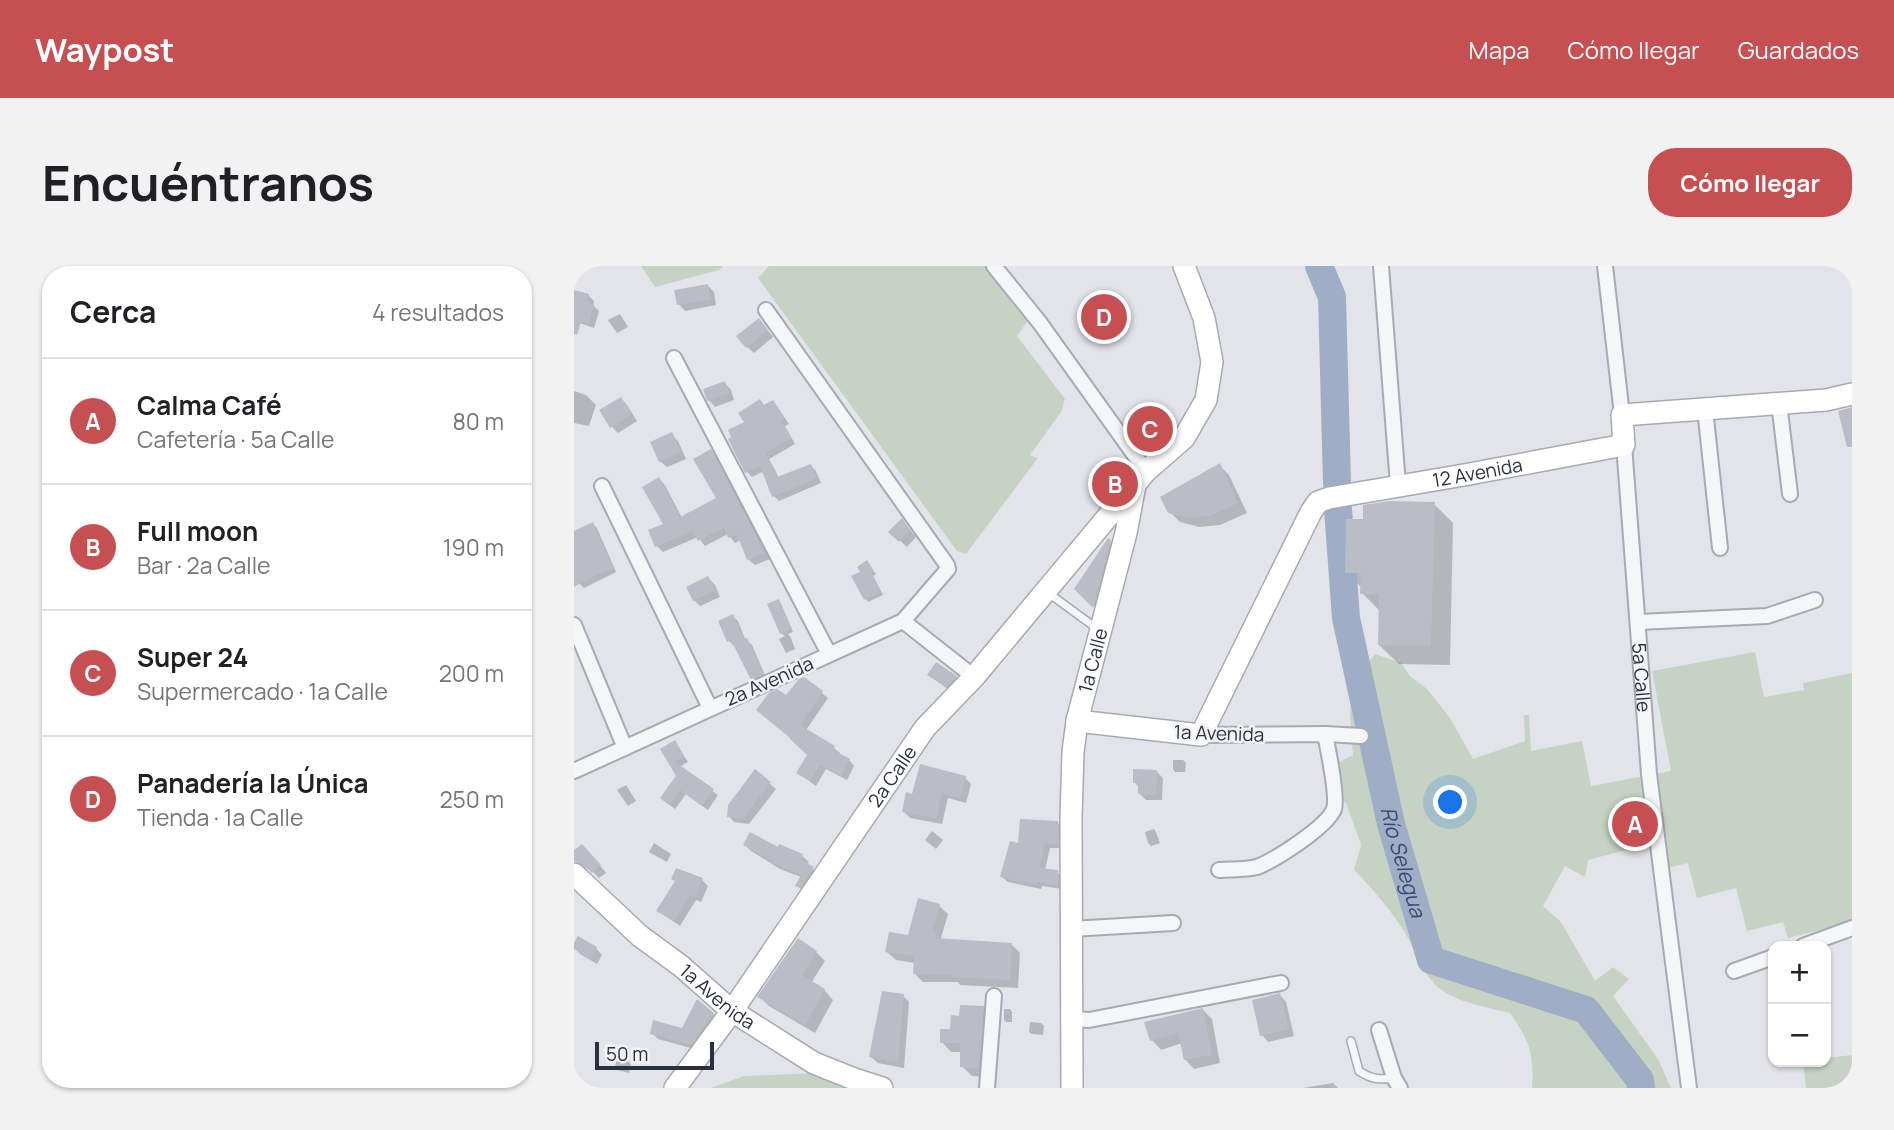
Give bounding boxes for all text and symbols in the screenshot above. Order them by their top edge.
text: Waypost [35,27,175,72]
text: Mapa [1469,33,1530,66]
text: Cómo llegar [1568,33,1700,66]
text: Guardados [1738,33,1859,66]
button: Cómo llegar [1648,148,1852,217]
text: Encuéntranos [42,149,374,216]
text: Cerca [70,291,156,332]
pin: D [1081,291,1127,343]
text: 4 resultados [372,296,504,328]
text: Calma Café [137,387,282,423]
pin: C [1127,403,1173,455]
text: A [85,405,101,437]
text: 80 m [453,405,504,437]
text: Cafetería · 5a Calle [137,423,335,455]
street label: 12 Avenida [1430,451,1525,493]
pin: B [1092,458,1138,510]
text: Full moon [137,513,258,549]
text: B [86,531,100,563]
text: 190 m [443,531,504,563]
text: Bar · 2a Calle [137,549,270,581]
street label: 1a Calle [1072,625,1114,696]
text: Super 24 [137,639,248,675]
street label: 5a Calle [1626,642,1657,713]
street label: 2a Avenida [721,650,817,712]
text: C [85,657,102,689]
text: 200 m [439,657,504,689]
text: Supermercado · 1a Calle [137,675,388,707]
street label: 1a Avenida [1173,718,1265,748]
street label: 2a Calle [862,740,922,812]
text: Panadería la Única [137,765,368,801]
text: D [85,783,101,815]
text: 250 m [439,783,504,815]
your location [1433,785,1467,819]
pin: A [1612,798,1658,850]
text: Tienda · 1a Calle [137,801,303,833]
water label: Río Selegua [1375,804,1433,922]
map controls [1768,941,1831,1067]
button: + [1768,941,1831,1004]
street label: 1a Avenida [674,958,760,1035]
button: − [1768,1004,1831,1067]
scale bar [595,1039,714,1071]
text: 50 m [606,1041,648,1067]

